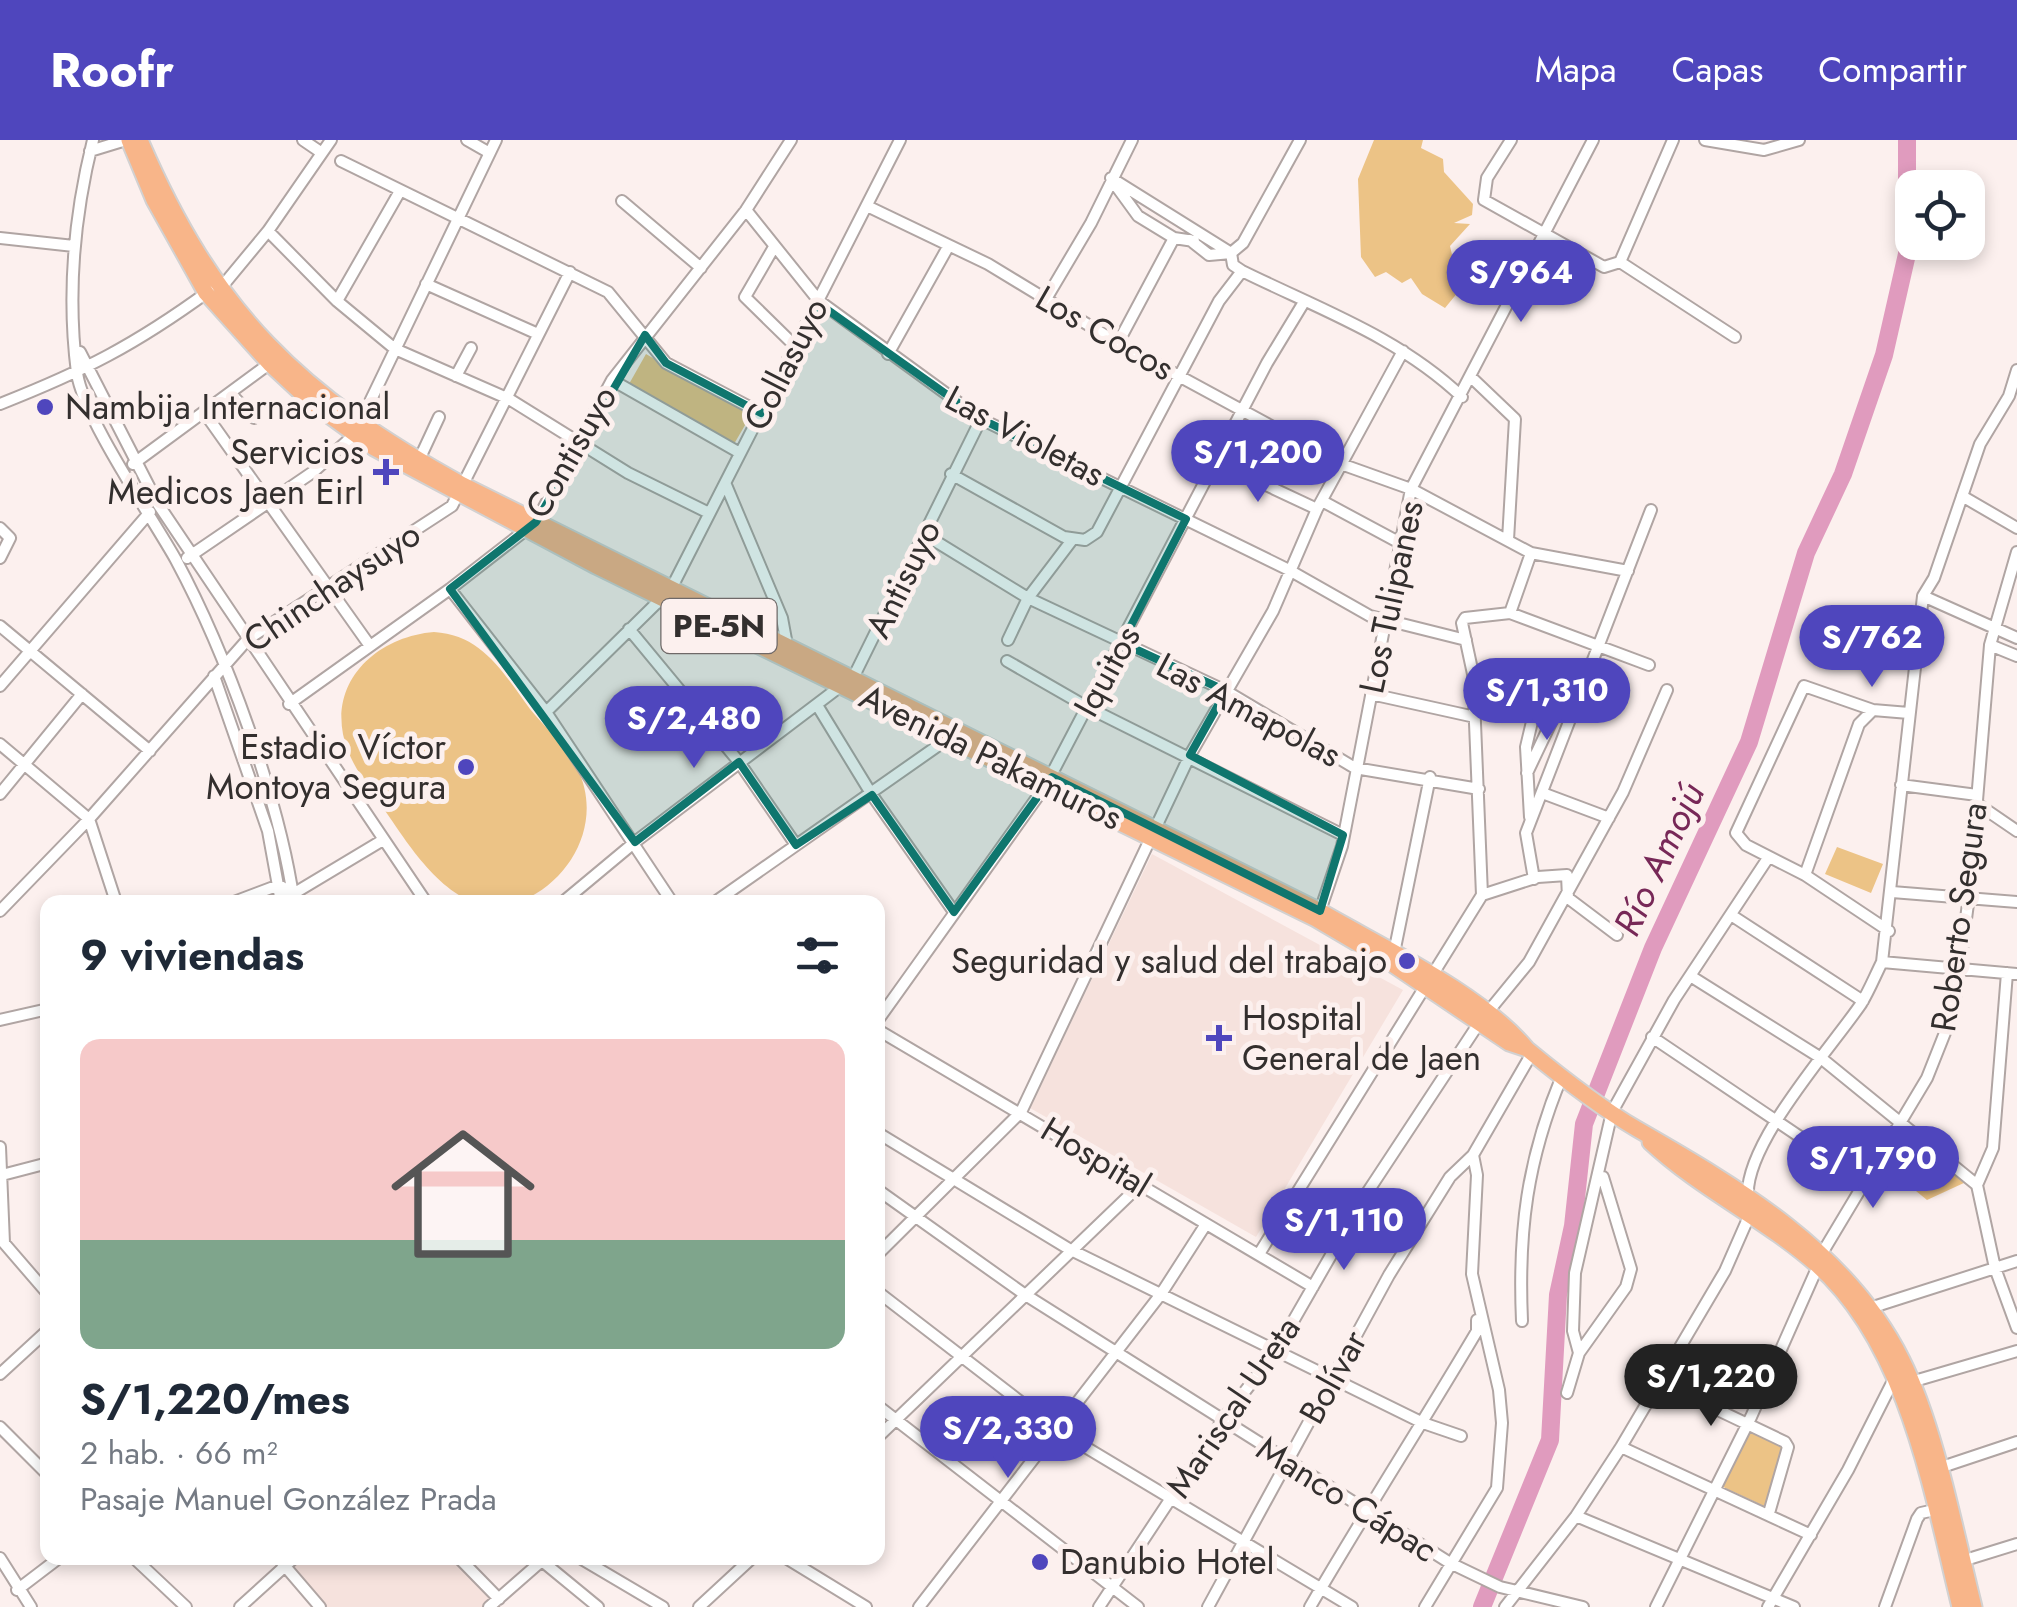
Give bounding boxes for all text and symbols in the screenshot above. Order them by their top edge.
text: Roofr [50,36,174,105]
text: Mapa [1535,45,1617,95]
text: Capas [1672,45,1763,95]
text: Compartir [1818,45,1967,95]
map controls [1895,170,1985,260]
button: locate [1895,170,1985,260]
pin: S/964 [1451,240,1591,325]
text: S/964 [1469,249,1573,295]
street label: Los Cocos [1026,273,1184,393]
street label: Collasuyo [731,289,841,439]
street label: Las Violetas [936,373,1114,499]
street label: Contisuyo [513,377,629,527]
place label: Nambija Internacional [65,382,390,432]
marker: Nambija Internacional [34,396,56,418]
pin: S/1,200 [1166,420,1350,505]
place label: Servicios Medicos Jaen Eirl [108,427,364,517]
text: S/1,200 [1193,429,1323,475]
marker: Servicios Medicos Jaen Eirl [373,459,399,485]
street label: Los Tulipanes [1346,496,1436,698]
street label: Chinchaysuyo [234,509,430,665]
street label: Antisuyo [853,512,953,646]
road number: PE-5N [662,599,776,653]
pin: S/762 [1802,605,1942,690]
text: S/762 [1821,614,1923,660]
street label: Iquitos [1061,616,1153,726]
street label: Las Amapolas [1148,640,1350,780]
pin: S/1,310 [1455,658,1639,743]
text: S/1,310 [1485,667,1609,713]
street label: Avenida Pakamuros [851,672,1131,842]
pin: S/2,480 [602,686,786,771]
text: S/2,480 [627,695,761,741]
place label: Estadio Víctor Montoya Segura [206,722,446,812]
marker: Estadio Víctor Montoya Segura [455,756,477,778]
water label: Río Amojú [1599,773,1718,945]
street label: Roberto Segura [1918,799,2000,1035]
text: 9 viviendas [80,925,304,986]
icon: filters [790,928,845,983]
place label: Seguridad y salud del trabajo [951,936,1387,986]
marker: Seguridad y salud del trabajo [1396,950,1418,972]
place label: Hospital General de Jaen [1242,993,1481,1083]
marker: Hospital General de Jaen [1206,1025,1232,1051]
icon: home [373,1104,553,1284]
street label: Hospital [1031,1105,1161,1209]
pin: S/1,790 [1781,1126,1965,1211]
text: S/1,790 [1809,1135,1937,1181]
pin: S/1,110 [1252,1188,1436,1273]
text: S/1,110 [1284,1197,1404,1243]
street label: Mariscal Ureta [1154,1306,1312,1508]
street label: Bolívar [1287,1321,1379,1433]
pin: S/1,220 [1619,1344,1803,1429]
text: S/1,220 [1646,1353,1776,1399]
text: S/1,220/mes [80,1369,350,1430]
pin: S/2,330 [916,1396,1100,1481]
text: S/2,330 [942,1405,1074,1451]
street label: Manco Cápac [1247,1424,1447,1574]
text: 2 hab. · 66 m² [80,1430,278,1476]
text: Pasaje Manuel González Prada [80,1476,497,1522]
place label: Danubio Hotel [1060,1537,1275,1587]
marker: Danubio Hotel [1029,1551,1051,1573]

